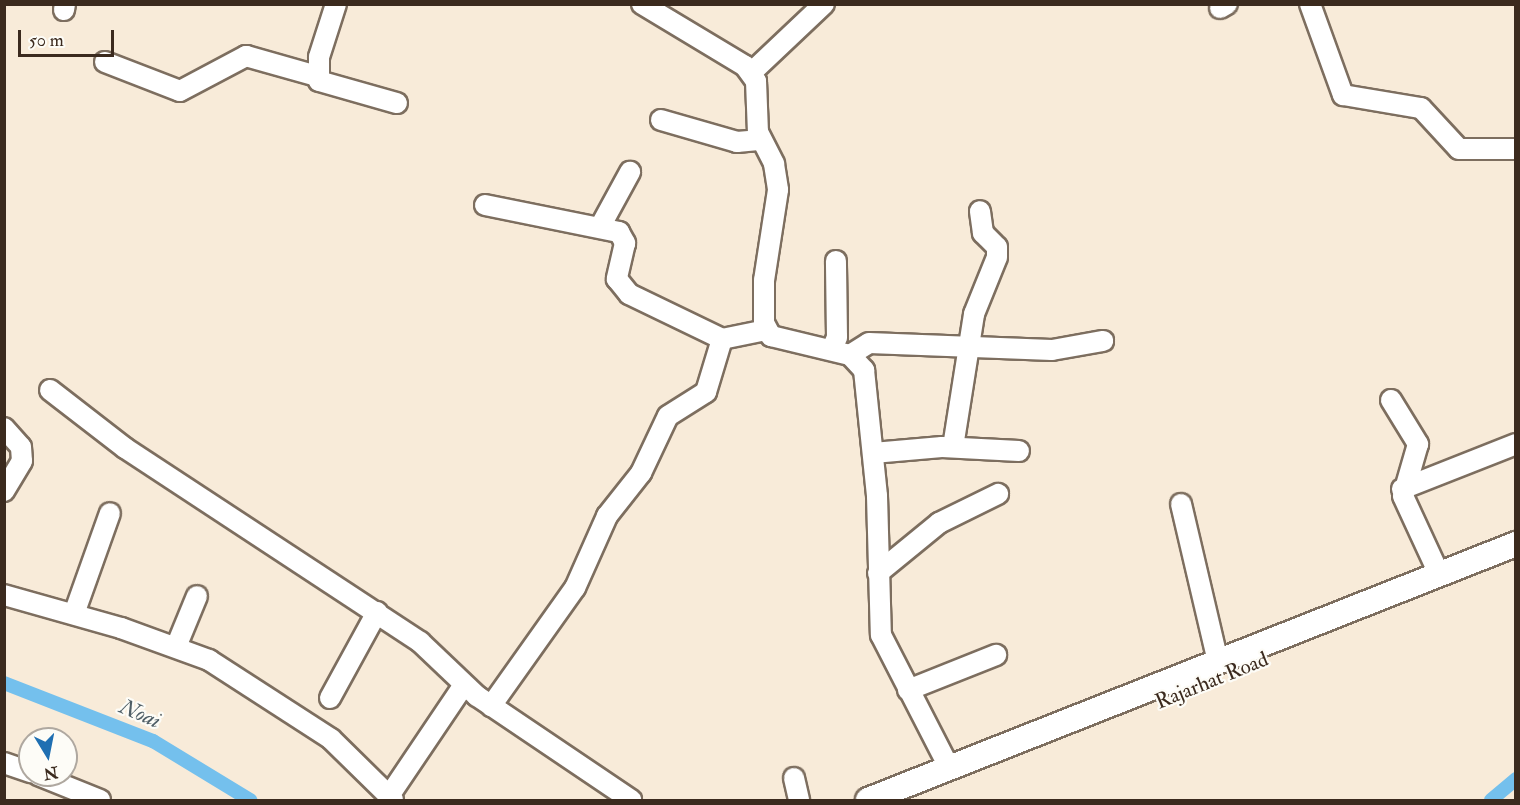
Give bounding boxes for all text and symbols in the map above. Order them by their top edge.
scale bar [21,18,117,56]
text: 50 m [29,29,64,52]
street label: Rajarhat Road [1152,647,1272,715]
water label: Noai [116,694,164,734]
north arrow [18,727,78,787]
text: N [42,762,60,784]

